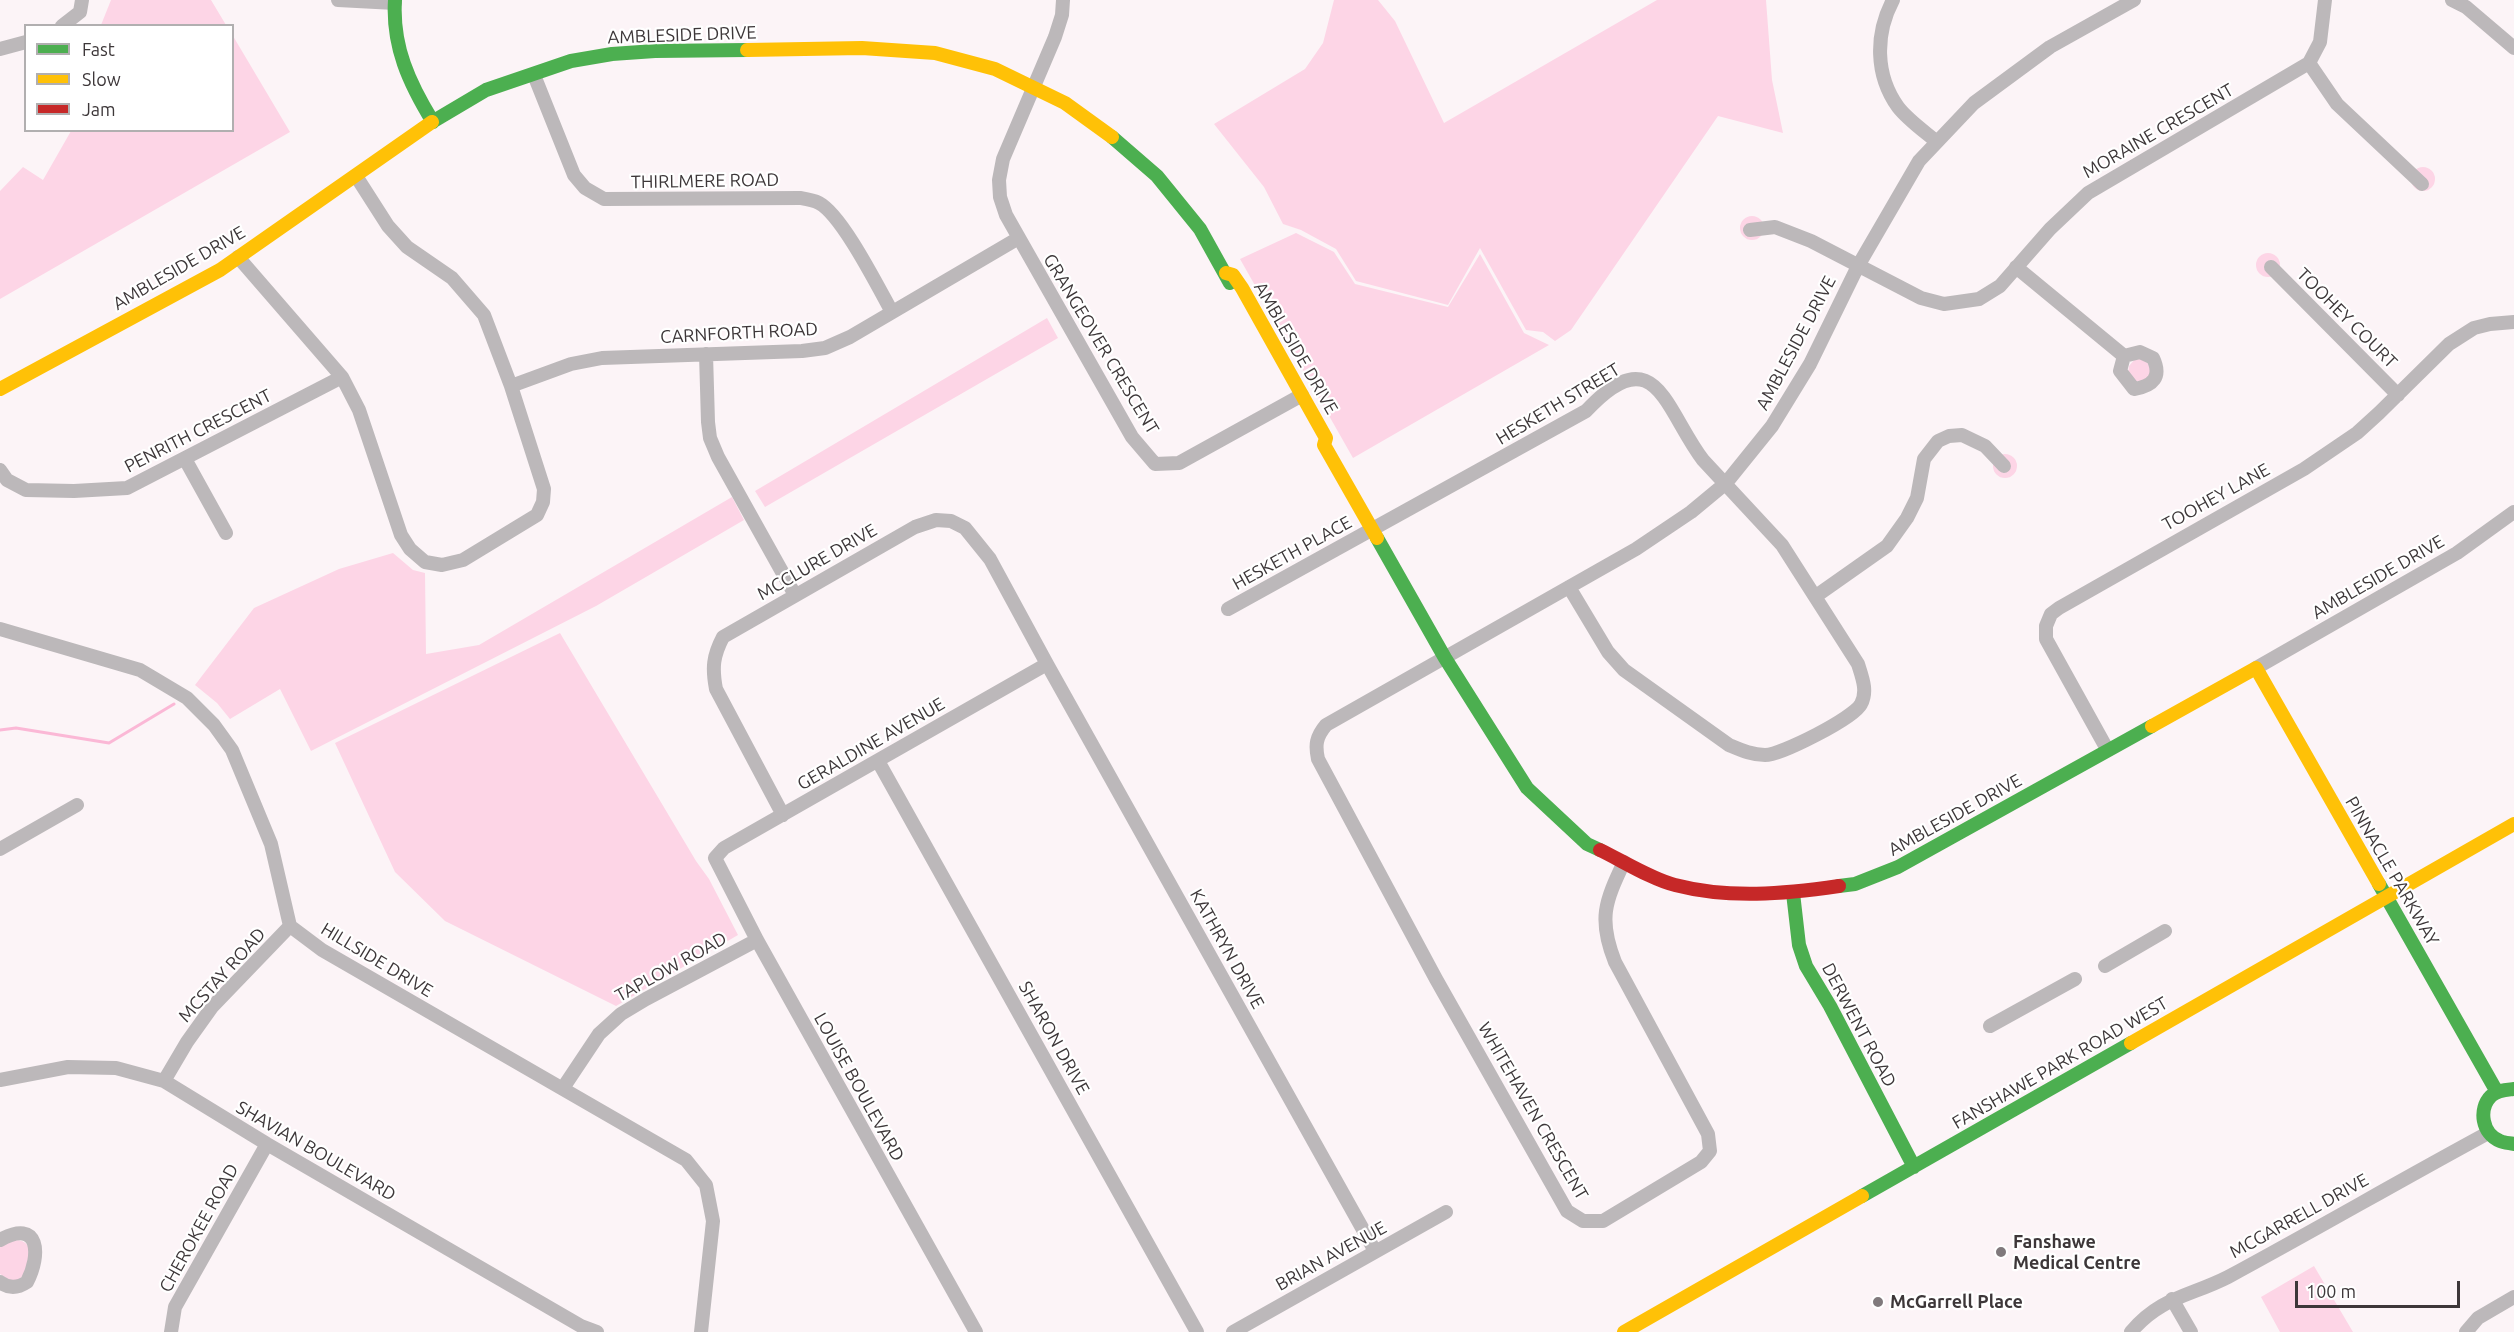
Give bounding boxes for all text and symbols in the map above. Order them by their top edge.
street label: AMBLESIDE DRIVE [607,22,757,48]
legend [24,24,234,132]
text: Fast [82,39,115,59]
text: Slow [82,69,121,89]
street label: MORAINE CRESCENT [2079,79,2237,183]
text: Jam [82,99,116,119]
street label: THIRLMERE ROAD [631,169,779,193]
street label: AMBLESIDE DRIVE [109,221,249,315]
street label: GRANGEOVER CRESCENT [1039,250,1163,438]
street label: TOOHEY COURT [2292,263,2402,373]
street label: AMBLESIDE DRIVE [1751,272,1841,414]
street label: AMBLESIDE DRIVE [1249,278,1343,418]
street label: CARNFORTH ROAD [660,318,818,348]
street label: HESKETH STREET [1492,359,1624,449]
street label: PENRITH CRESCENT [121,385,275,477]
street label: TOOHEY LANE [2159,459,2273,535]
street label: HESKETH PLACE [1229,511,1355,595]
street label: MCCLURE DRIVE [753,519,881,605]
street label: AMBLESIDE DRIVE [2308,530,2448,624]
street label: GERALDINE AVENUE [793,693,949,795]
street label: AMBLESIDE DRIVE [1885,769,2025,861]
street label: PINNACLE PARKWAY [2341,793,2443,949]
street label: KATHRYN DRIVE [1185,885,1269,1013]
street label: HILLSIDE DRIVE [317,918,437,1002]
street label: MCSTAY ROAD [174,923,270,1027]
street label: TAPLOW ROAD [611,927,731,1007]
street label: DERWENT ROAD [1817,959,1901,1091]
street label: SHARON DRIVE [1014,978,1094,1098]
street label: FANSHAWE PARK ROAD WEST [1948,992,2172,1134]
street label: LOUISE BOULEVARD [809,1009,909,1165]
street label: WHITEHAVEN CRESCENT [1473,1018,1593,1204]
street label: SHAVIAN BOULEVARD [232,1097,400,1205]
street label: CHEROKEE ROAD [155,1160,243,1296]
street label: MCGARRELL DRIVE [2226,1169,2372,1263]
street label: BRIAN AVENUE [1272,1217,1390,1295]
place label: Fanshawe Medical Centre [2013,1231,2141,1274]
marker: Fanshawe Medical Centre [1994,1245,2008,1259]
scale bar [2298,1269,2463,1307]
text: 100 m [2306,1281,2356,1301]
place label: McGarrell Place [1890,1291,2023,1313]
marker: McGarrell Place [1871,1295,1885,1309]

